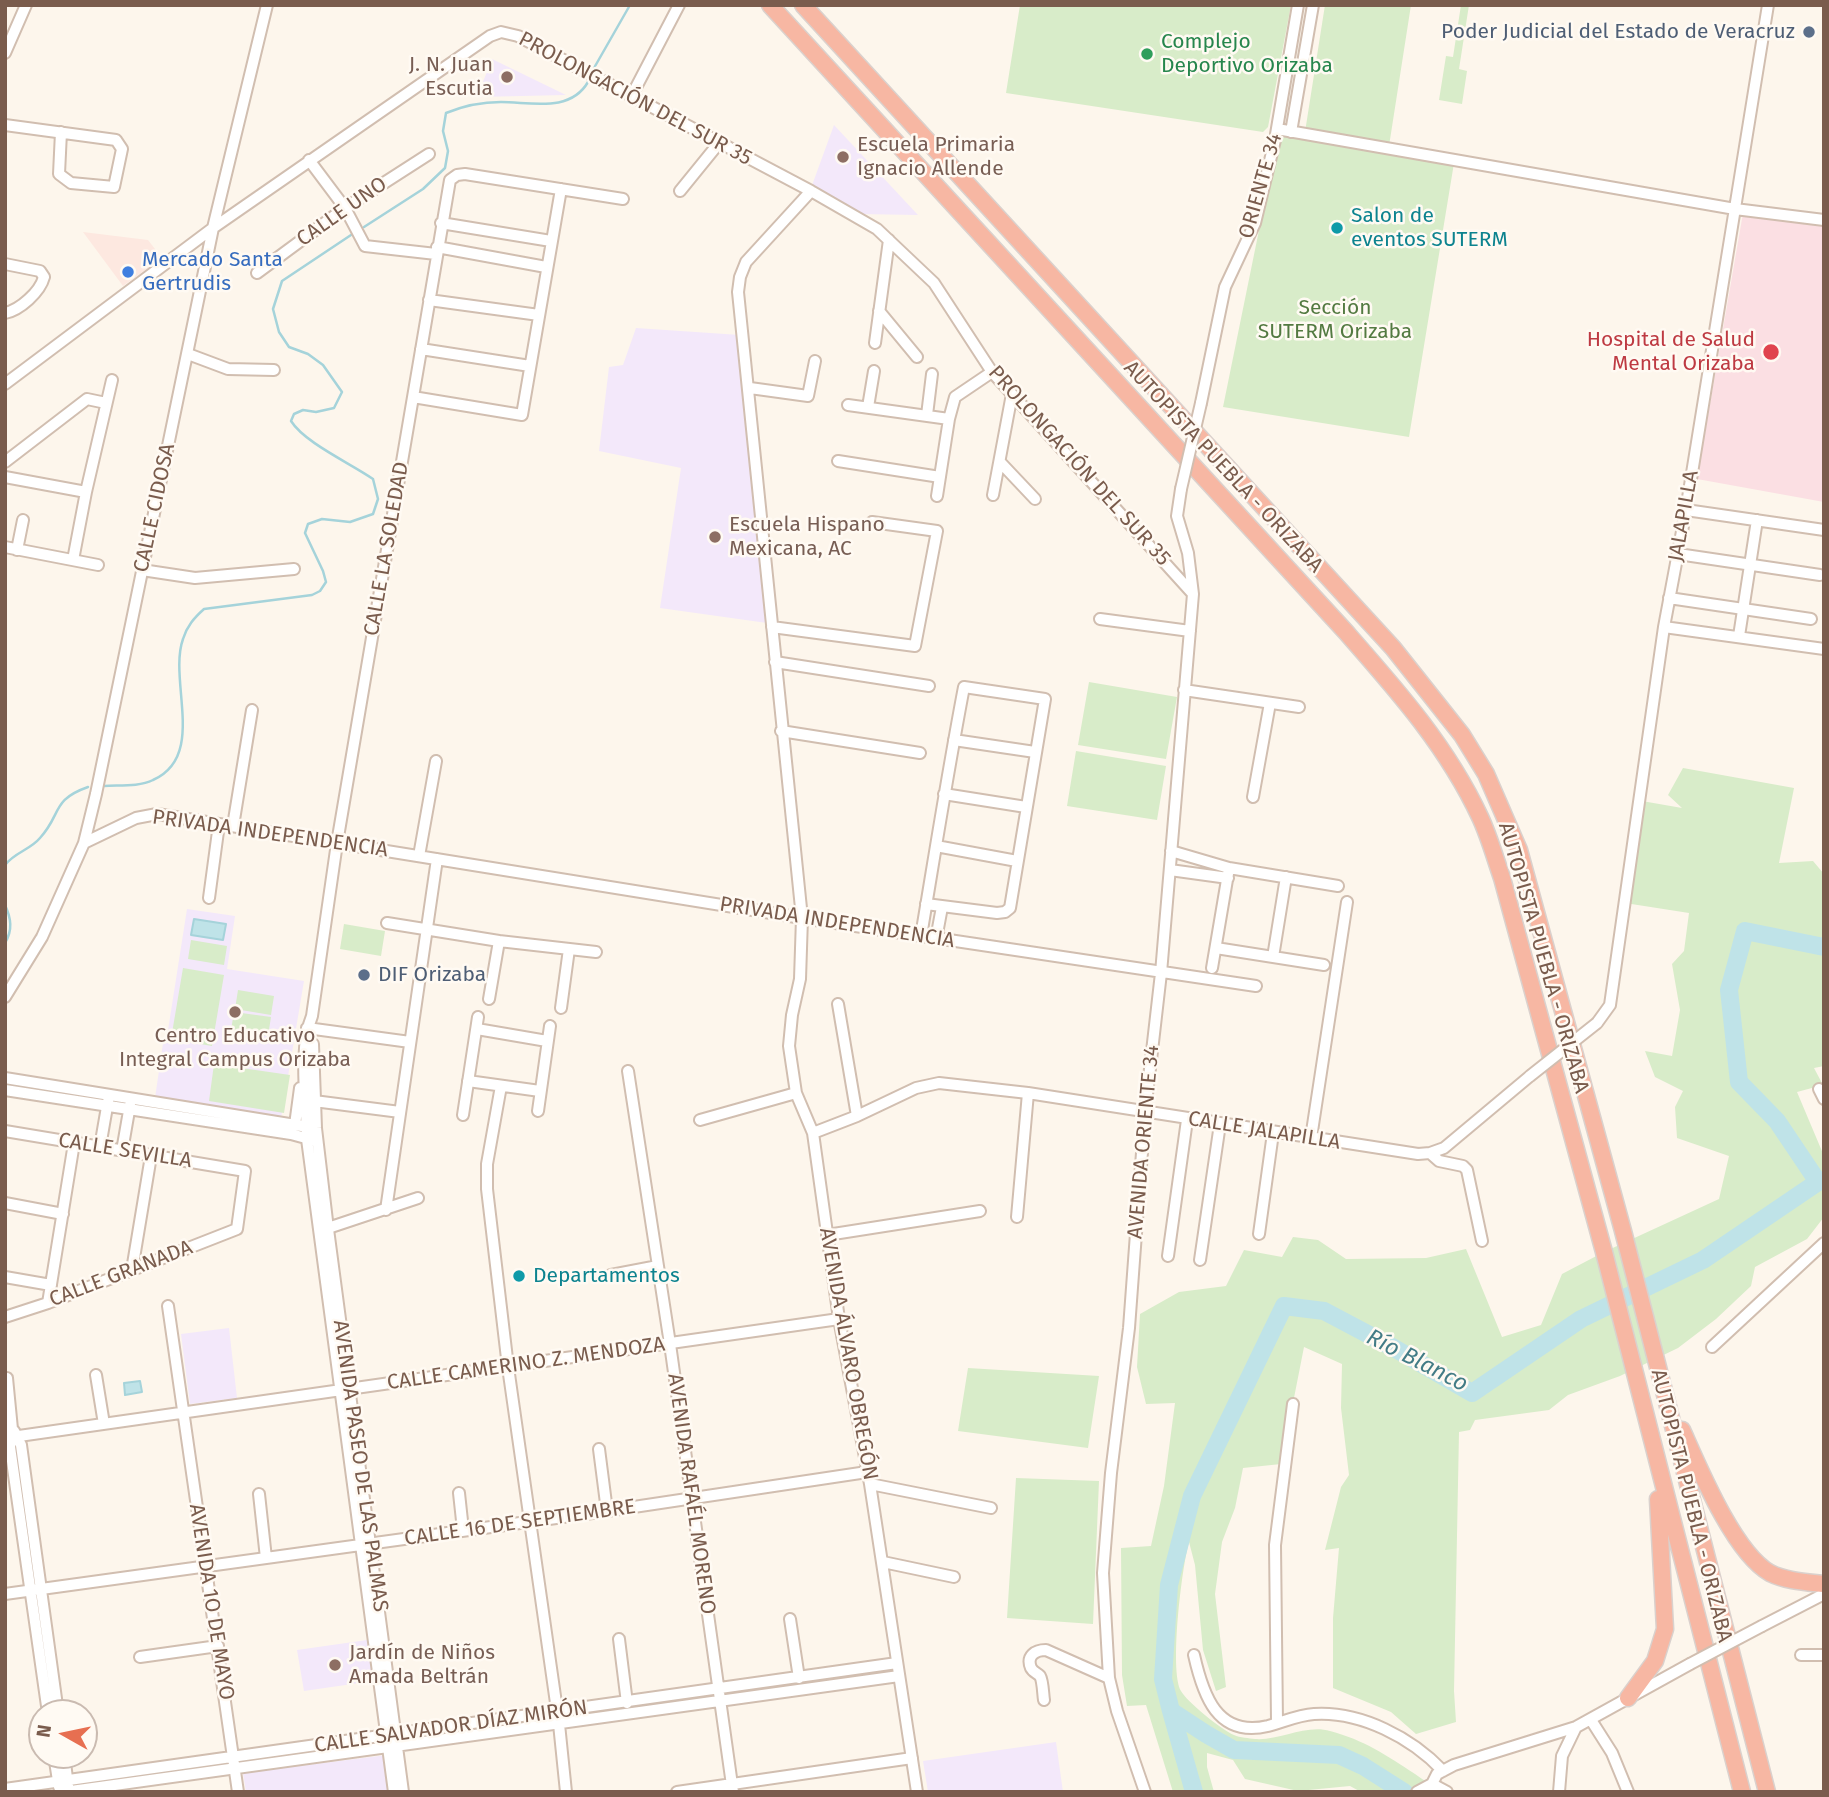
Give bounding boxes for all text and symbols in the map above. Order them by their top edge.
place label: Poder Judicial del Estado de Veracruz [1441,19,1795,45]
marker: Poder Judicial del Estado de Veracruz [1801,24,1817,40]
street label: PROLONGACIÓN DEL SUR 35 [514,27,756,171]
place label: Complejo Deportivo Orizaba [1161,29,1333,79]
marker: Complejo Deportivo Orizaba [1139,46,1155,62]
place label: J. N. Juan Escutia [409,52,493,102]
marker: J. N. Juan Escutia [499,69,515,85]
street label: ORIENTE 34 [1234,131,1288,241]
place label: Escuela Primaria Ignacio Allende [857,132,1015,182]
marker: Escuela Primaria Ignacio Allende [835,149,851,165]
street label: CALLE UNO [292,172,392,252]
place label: Salon de eventos SUTERM [1351,203,1508,253]
marker: Salon de eventos SUTERM [1329,220,1345,236]
place label: Mercado Santa Gertrudis [142,247,283,297]
marker: Mercado Santa Gertrudis [120,264,136,280]
park label: Sección SUTERM Orizaba [1258,295,1412,345]
place label: Hospital de Salud Mental Orizaba [1587,327,1755,377]
marker: Hospital de Salud Mental Orizaba [1761,342,1781,362]
street label: AUTOPISTA PUEBLA - ORIZABA [1118,356,1328,578]
street label: PROLONGACIÓN DEL SUR 35 [982,361,1176,571]
street label: CALLE CIDOSA [129,441,181,575]
street label: CALLE LA SOLEDAD [359,460,415,638]
street label: JALAPILLA [1664,468,1704,564]
place label: Escuela Hispano Mexicana, AC [729,512,885,562]
marker: Escuela Hispano Mexicana, AC [707,529,723,545]
street label: PRIVADA INDEPENDENCIA [151,805,389,863]
street label: AUTOPISTA PUEBLA - ORIZABA [1492,820,1594,1096]
street label: PRIVADA INDEPENDENCIA [718,892,956,954]
place label: DIF Orizaba [378,962,486,988]
marker: DIF Orizaba [356,967,372,983]
marker: Centro Educativo Integral Campus Orizaba [227,1004,243,1020]
place label: Centro Educativo Integral Campus Orizaba [119,1023,351,1073]
street label: AVENIDA ORIENTE 34 [1123,1044,1165,1240]
street label: CALLE JALAPILLA [1186,1107,1342,1155]
street label: CALLE SEVILLA [56,1128,194,1174]
street label: AVENIDA ÁLVARO OBREGÓN [813,1226,883,1482]
street label: CALLE GRANADA [46,1235,196,1313]
place label: Departamentos [533,1263,680,1289]
marker: Departamentos [511,1268,527,1284]
street label: AVENIDA PASEO DE LAS PALMAS [327,1318,393,1614]
water label: Río Blanco [1362,1324,1472,1398]
street label: CALLE CAMERINO Z. MENDOZA [385,1332,667,1396]
street label: AUTOPISTA PUEBLA - ORIZABA [1645,1367,1737,1645]
street label: AVENIDA RAFAÉL MORENO [662,1372,720,1616]
street label: CALLE 16 DE SEPTIEMBRE [403,1494,637,1552]
street label: AVENIDA 1O DE MAYO [183,1502,239,1702]
place label: Jardín de Niños Amada Beltrán [349,1640,495,1690]
marker: Jardín de Niños Amada Beltrán [327,1657,343,1673]
street label: CALLE SALVADOR DÍAZ MIRÓN [313,1695,589,1759]
north arrow [28,1699,98,1769]
text: N [31,1723,56,1739]

